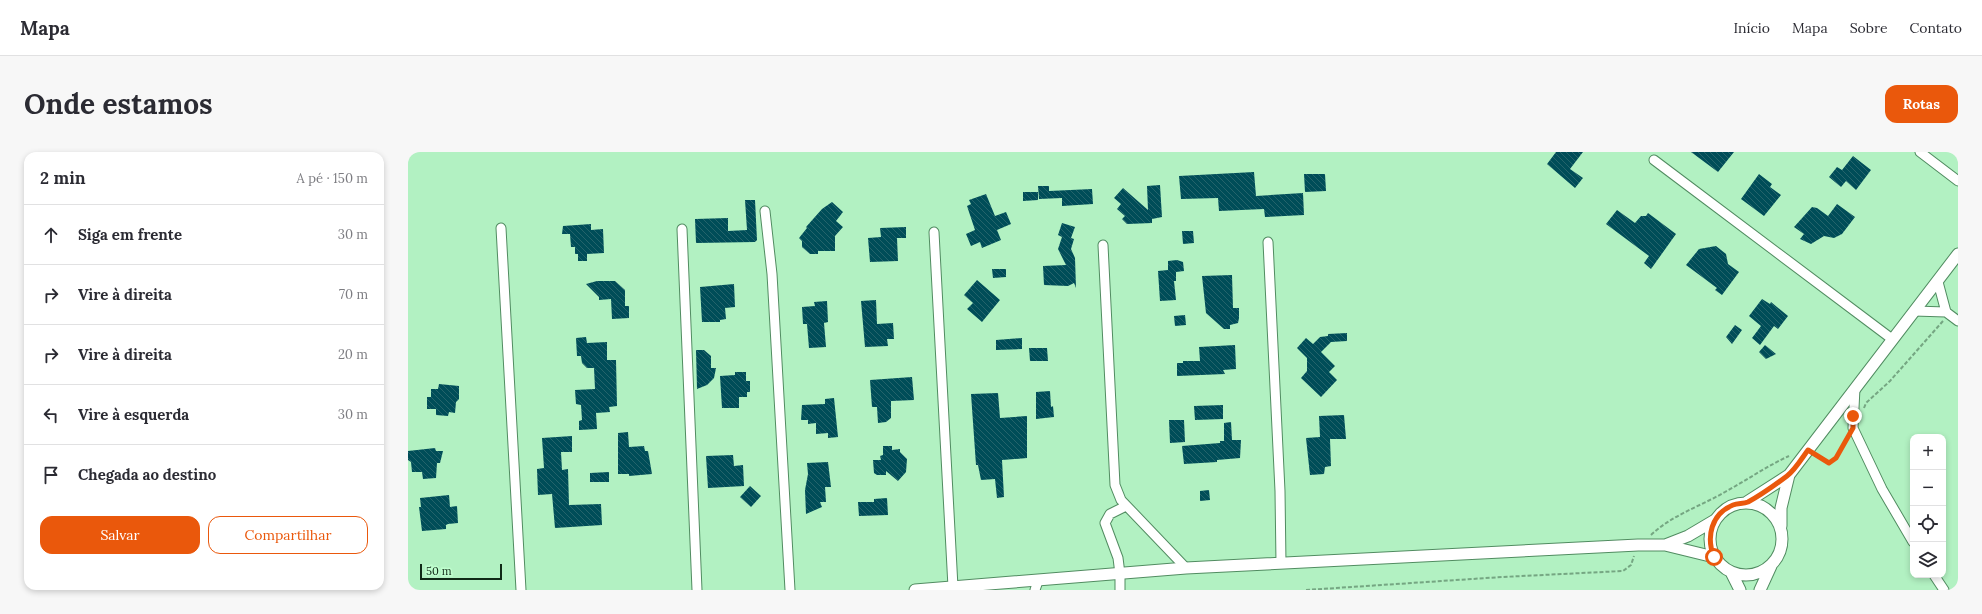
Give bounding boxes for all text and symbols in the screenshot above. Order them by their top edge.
text: Mapa [20,16,70,40]
text: Início [1733,19,1770,37]
text: Mapa [1792,19,1828,37]
text: Sobre [1850,19,1888,37]
text: Contato [1910,19,1962,37]
button: Rotas [1885,85,1958,123]
text: Onde estamos [24,86,213,122]
text: 2 min [40,167,86,189]
text: A pé · 150 m [297,170,368,187]
icon: ahead [40,224,62,246]
text: Siga em frente [78,225,182,244]
text: 30 m [338,226,368,243]
icon: right [40,284,62,306]
text: Vire à direita [78,285,172,304]
text: 70 m [339,286,368,303]
icon: right [40,344,62,366]
text: Vire à direita [78,345,172,364]
text: 20 m [338,346,368,363]
icon: left [40,404,62,426]
text: Vire à esquerda [78,405,189,424]
text: 30 m [338,406,368,423]
route end [1844,407,1862,425]
map controls [1910,434,1946,578]
button: + [1910,434,1946,470]
icon: arrive [40,464,62,486]
text: Chegada ao destino [78,465,216,484]
button: − [1910,470,1946,506]
button: locate [1910,506,1946,542]
button: Salvar [40,516,200,554]
button: Compartilhar [208,516,368,554]
button: layers [1910,542,1946,578]
route start [1705,548,1723,566]
scale bar [420,562,502,581]
text: 50 m [426,564,452,578]

